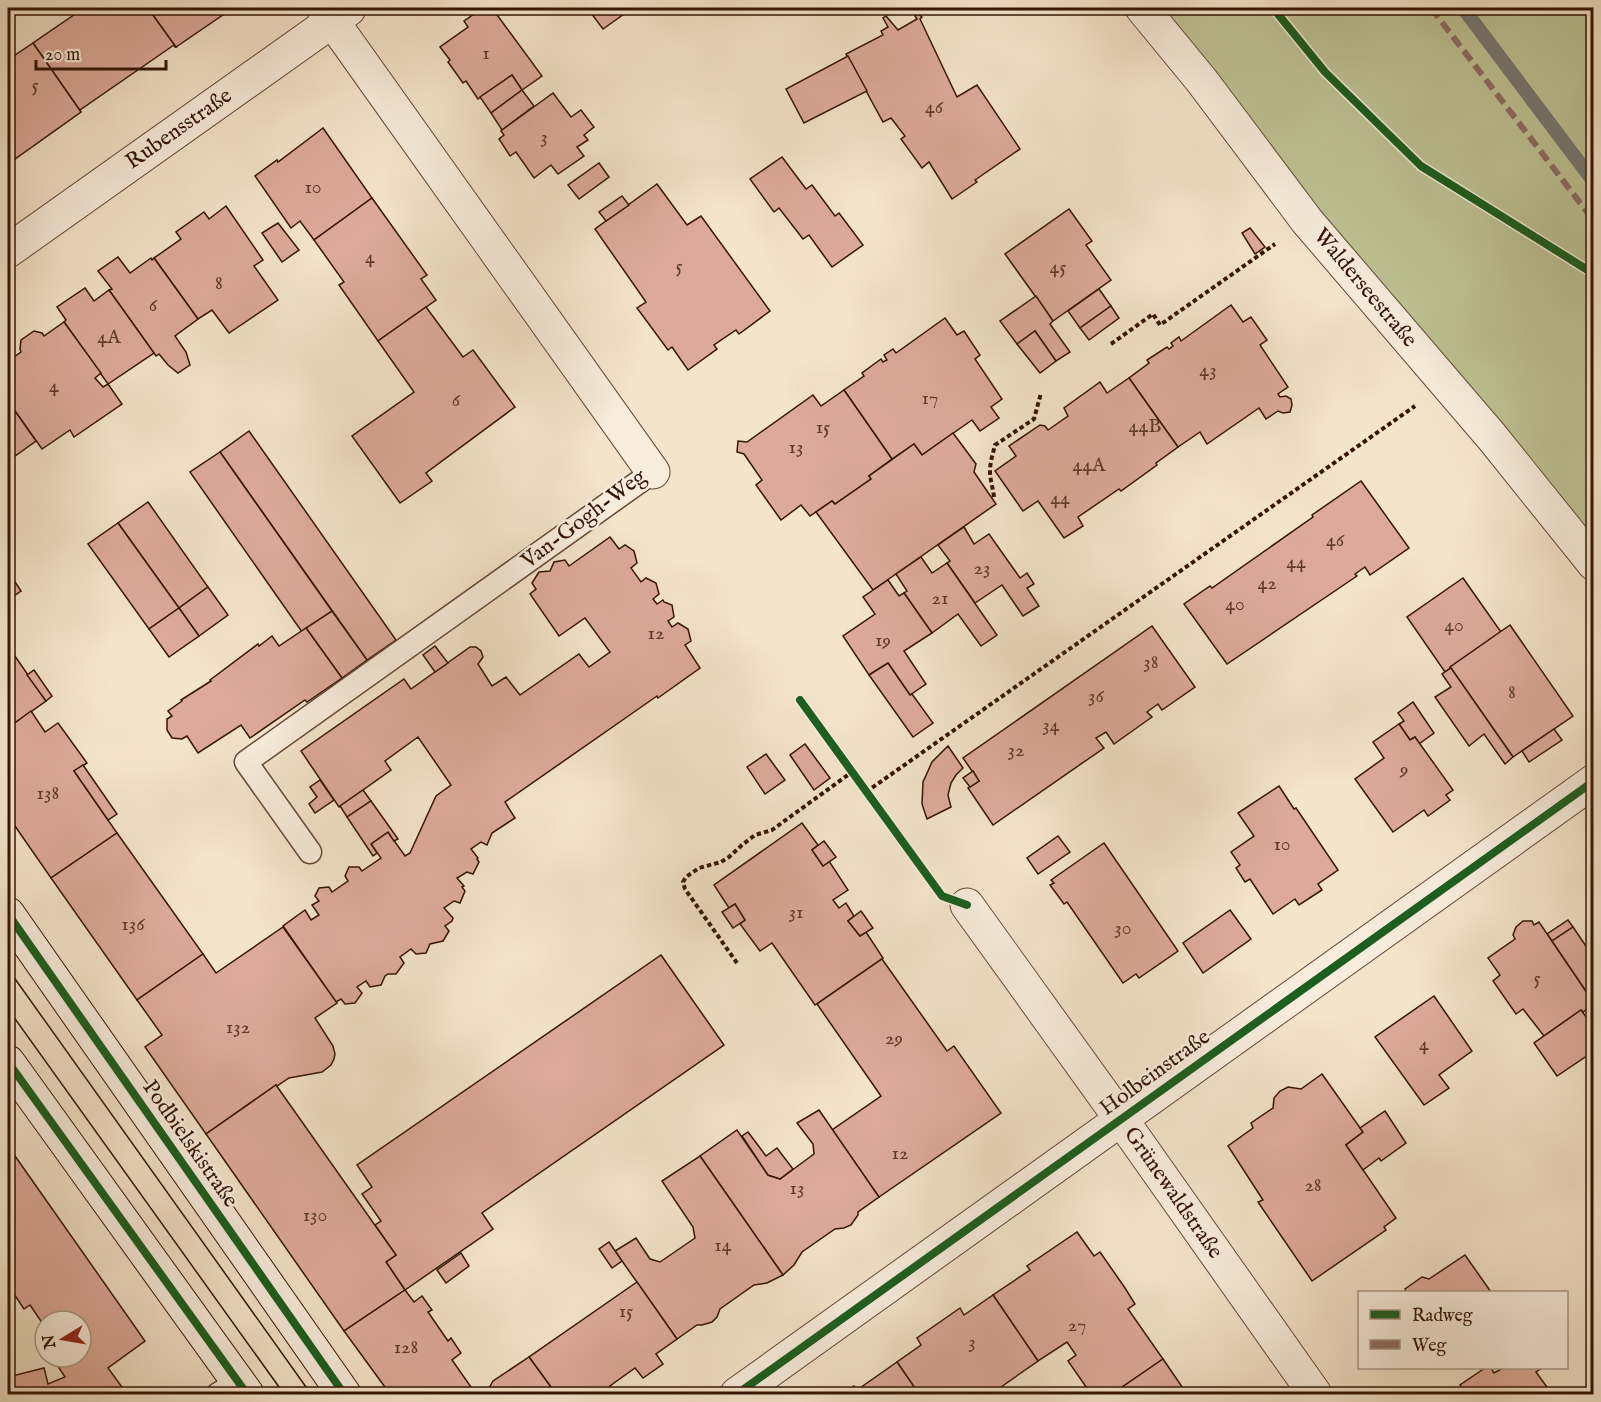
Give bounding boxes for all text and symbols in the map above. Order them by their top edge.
scale bar [36,33,166,71]
house number: 1 [482,41,490,66]
text: 20 m [45,44,80,67]
house number: 5 [31,73,39,98]
street label: Rubensstraße [120,82,238,176]
house number: 46 [925,95,944,120]
house number: 3 [540,125,548,150]
house number: 10 [304,175,322,200]
street label: Walderseestraße [1307,223,1423,353]
house number: 4 [365,245,375,270]
house number: 5 [675,254,683,279]
house number: 45 [1050,255,1066,280]
house number: 8 [215,271,223,296]
house number: 6 [149,293,158,318]
house number: 4A [97,325,121,350]
house number: 43 [1199,358,1217,383]
house number: 4 [49,374,59,399]
house number: 17 [922,386,938,411]
house number: 6 [452,388,461,413]
house number: 44B [1129,414,1161,439]
house number: 15 [816,415,830,440]
house number: 13 [789,435,803,460]
house number: 44A [1072,453,1106,478]
street label: Van-Gogh-Weg [515,462,653,576]
house number: 44 [1050,486,1070,511]
house number: 46 [1326,528,1345,553]
house number: 44 [1286,550,1306,575]
house number: 23 [974,556,990,581]
house number: 42 [1257,571,1277,596]
house number: 21 [932,586,948,611]
house number: 40 [1225,592,1245,617]
house number: 40 [1444,613,1464,638]
house number: 12 [648,621,664,646]
house number: 19 [875,628,891,653]
house number: 38 [1143,650,1159,675]
house number: 8 [1508,680,1516,705]
house number: 36 [1088,684,1105,709]
house number: 34 [1042,713,1060,738]
house number: 32 [1008,738,1024,763]
house number: 9 [1399,757,1408,782]
house number: 138 [37,781,59,806]
house number: 10 [1273,832,1291,857]
house number: 31 [789,900,803,925]
house number: 136 [121,912,145,937]
house number: 30 [1114,916,1132,941]
house number: 5 [1533,966,1541,991]
house number: 132 [226,1015,250,1040]
street label: Holbeinstraße [1094,1023,1216,1123]
house number: 29 [885,1026,903,1051]
house number: 4 [1419,1032,1429,1057]
street label: Podbielskistraße [136,1075,244,1213]
street label: Grünewaldstraße [1117,1122,1229,1264]
house number: 12 [892,1141,908,1166]
house number: 28 [1304,1173,1322,1198]
house number: 13 [790,1176,804,1201]
house number: 130 [303,1203,327,1228]
house number: 14 [714,1233,732,1258]
legend [1358,1291,1568,1369]
house number: 15 [619,1299,633,1324]
text: Radweg [1412,1305,1473,1328]
north arrow [33,1309,93,1369]
house number: 27 [1068,1313,1086,1338]
house number: 3 [968,1330,976,1355]
text: N [39,1333,62,1351]
house number: 128 [394,1335,418,1360]
text: Weg [1412,1335,1447,1358]

